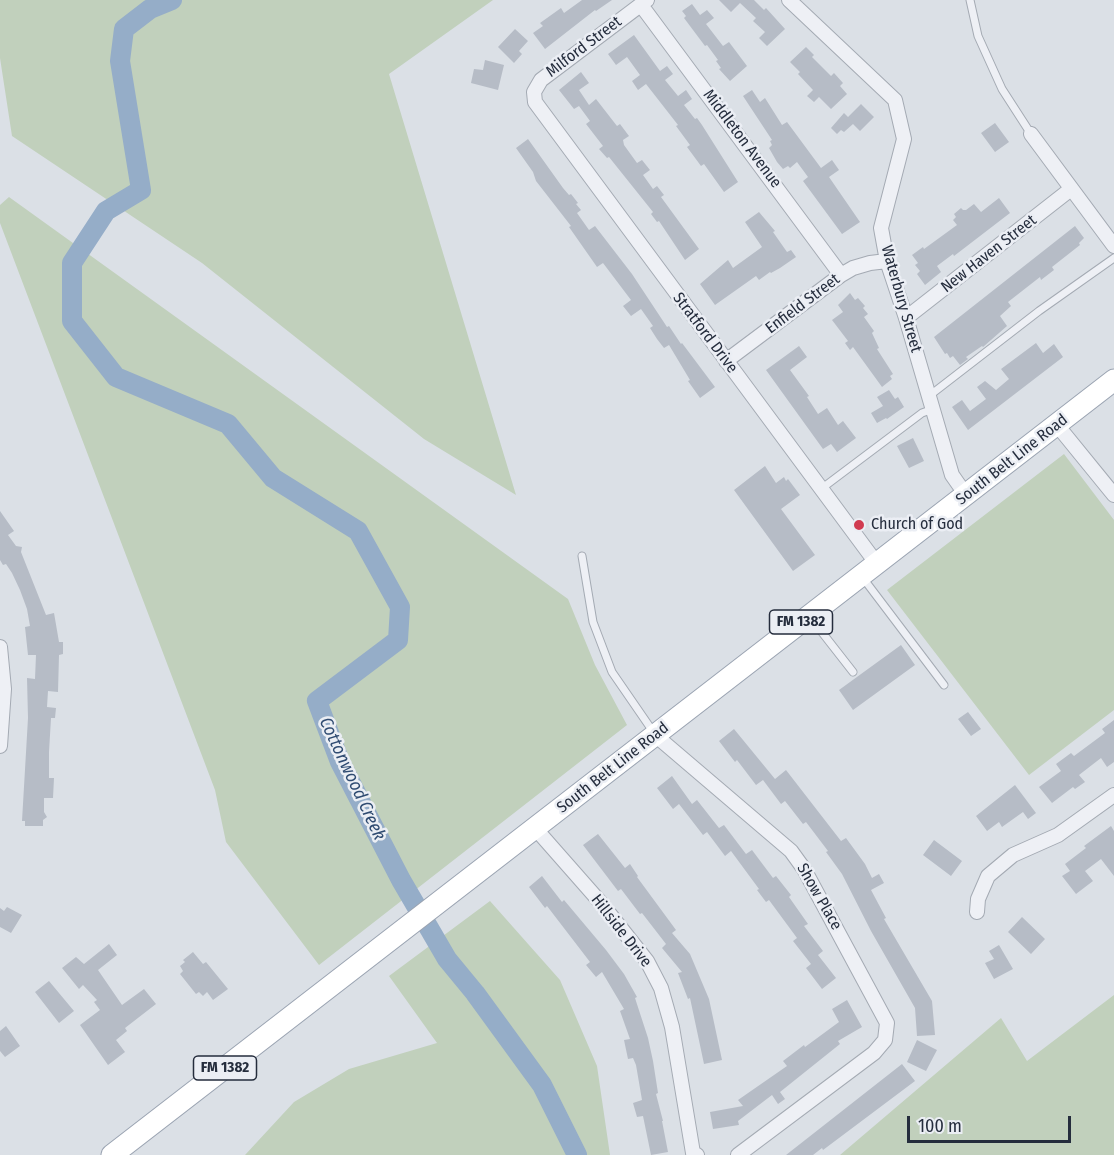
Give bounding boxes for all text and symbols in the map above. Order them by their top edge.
street label: Milford Street [542,12,626,82]
street label: Middleton Avenue [699,86,785,192]
street label: New Haven Street [938,211,1040,297]
street label: Waterbury Street [877,243,925,355]
street label: Enfield Street [762,270,844,338]
street label: Stratford Drive [668,289,742,377]
street label: South Belt Line Road [952,410,1072,510]
place label: Church of God [871,515,963,535]
marker: Church of God [852,518,866,532]
road number: FM 1382 [770,610,832,634]
water label: Cottonwood Creek [314,714,390,844]
street label: South Belt Line Road [553,718,673,818]
street label: Show Place [792,860,846,934]
street label: Hillside Drive [587,891,655,971]
road number: FM 1382 [194,1056,256,1080]
scale bar [910,1104,1074,1142]
text: 100 m [918,1115,962,1137]

